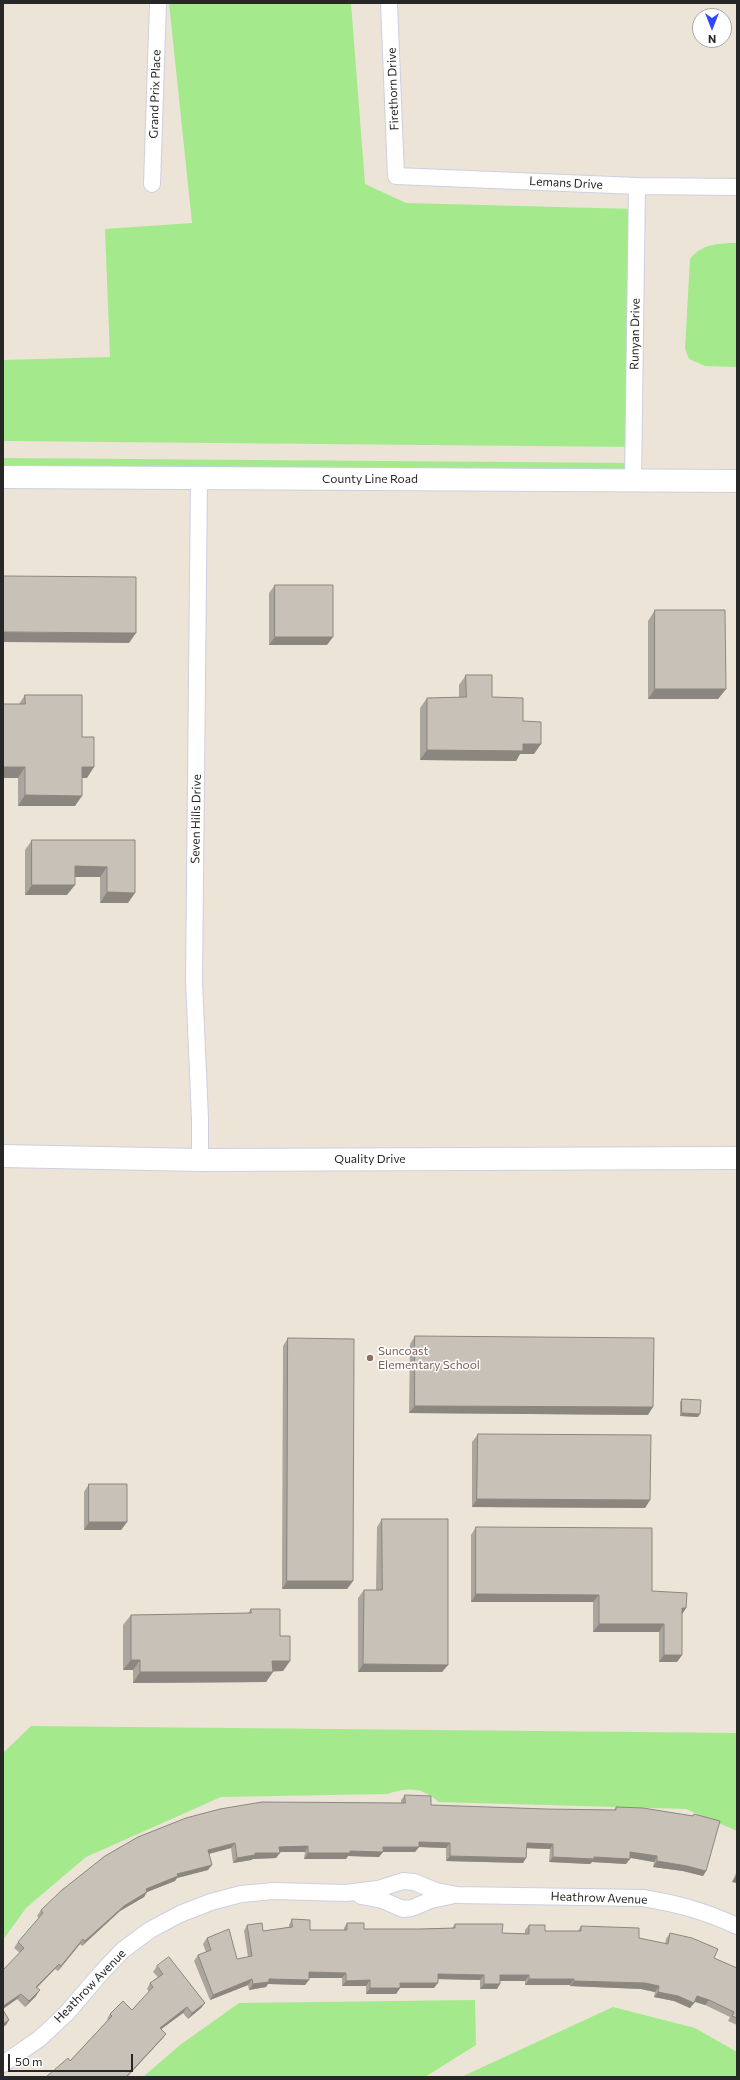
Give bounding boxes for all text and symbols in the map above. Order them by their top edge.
north arrow [692,8,732,48]
text: N [708,33,716,46]
street label: Firethorn Drive [384,47,402,131]
street label: Grand Prix Place [146,49,164,139]
street label: Lemans Drive [529,174,603,192]
street label: Runyan Drive [627,298,643,370]
street label: County Line Road [322,472,418,486]
street label: Seven Hills Drive [188,774,204,864]
street label: Quality Drive [334,1152,406,1166]
place label: Suncoast Elementary School [378,1344,480,1372]
marker: Suncoast Elementary School [365,1353,375,1363]
street label: Heathrow Avenue [550,1889,648,1907]
street label: Heathrow Avenue [51,1946,129,2026]
scale bar [10,2046,135,2072]
text: 50 m [15,2054,43,2068]

